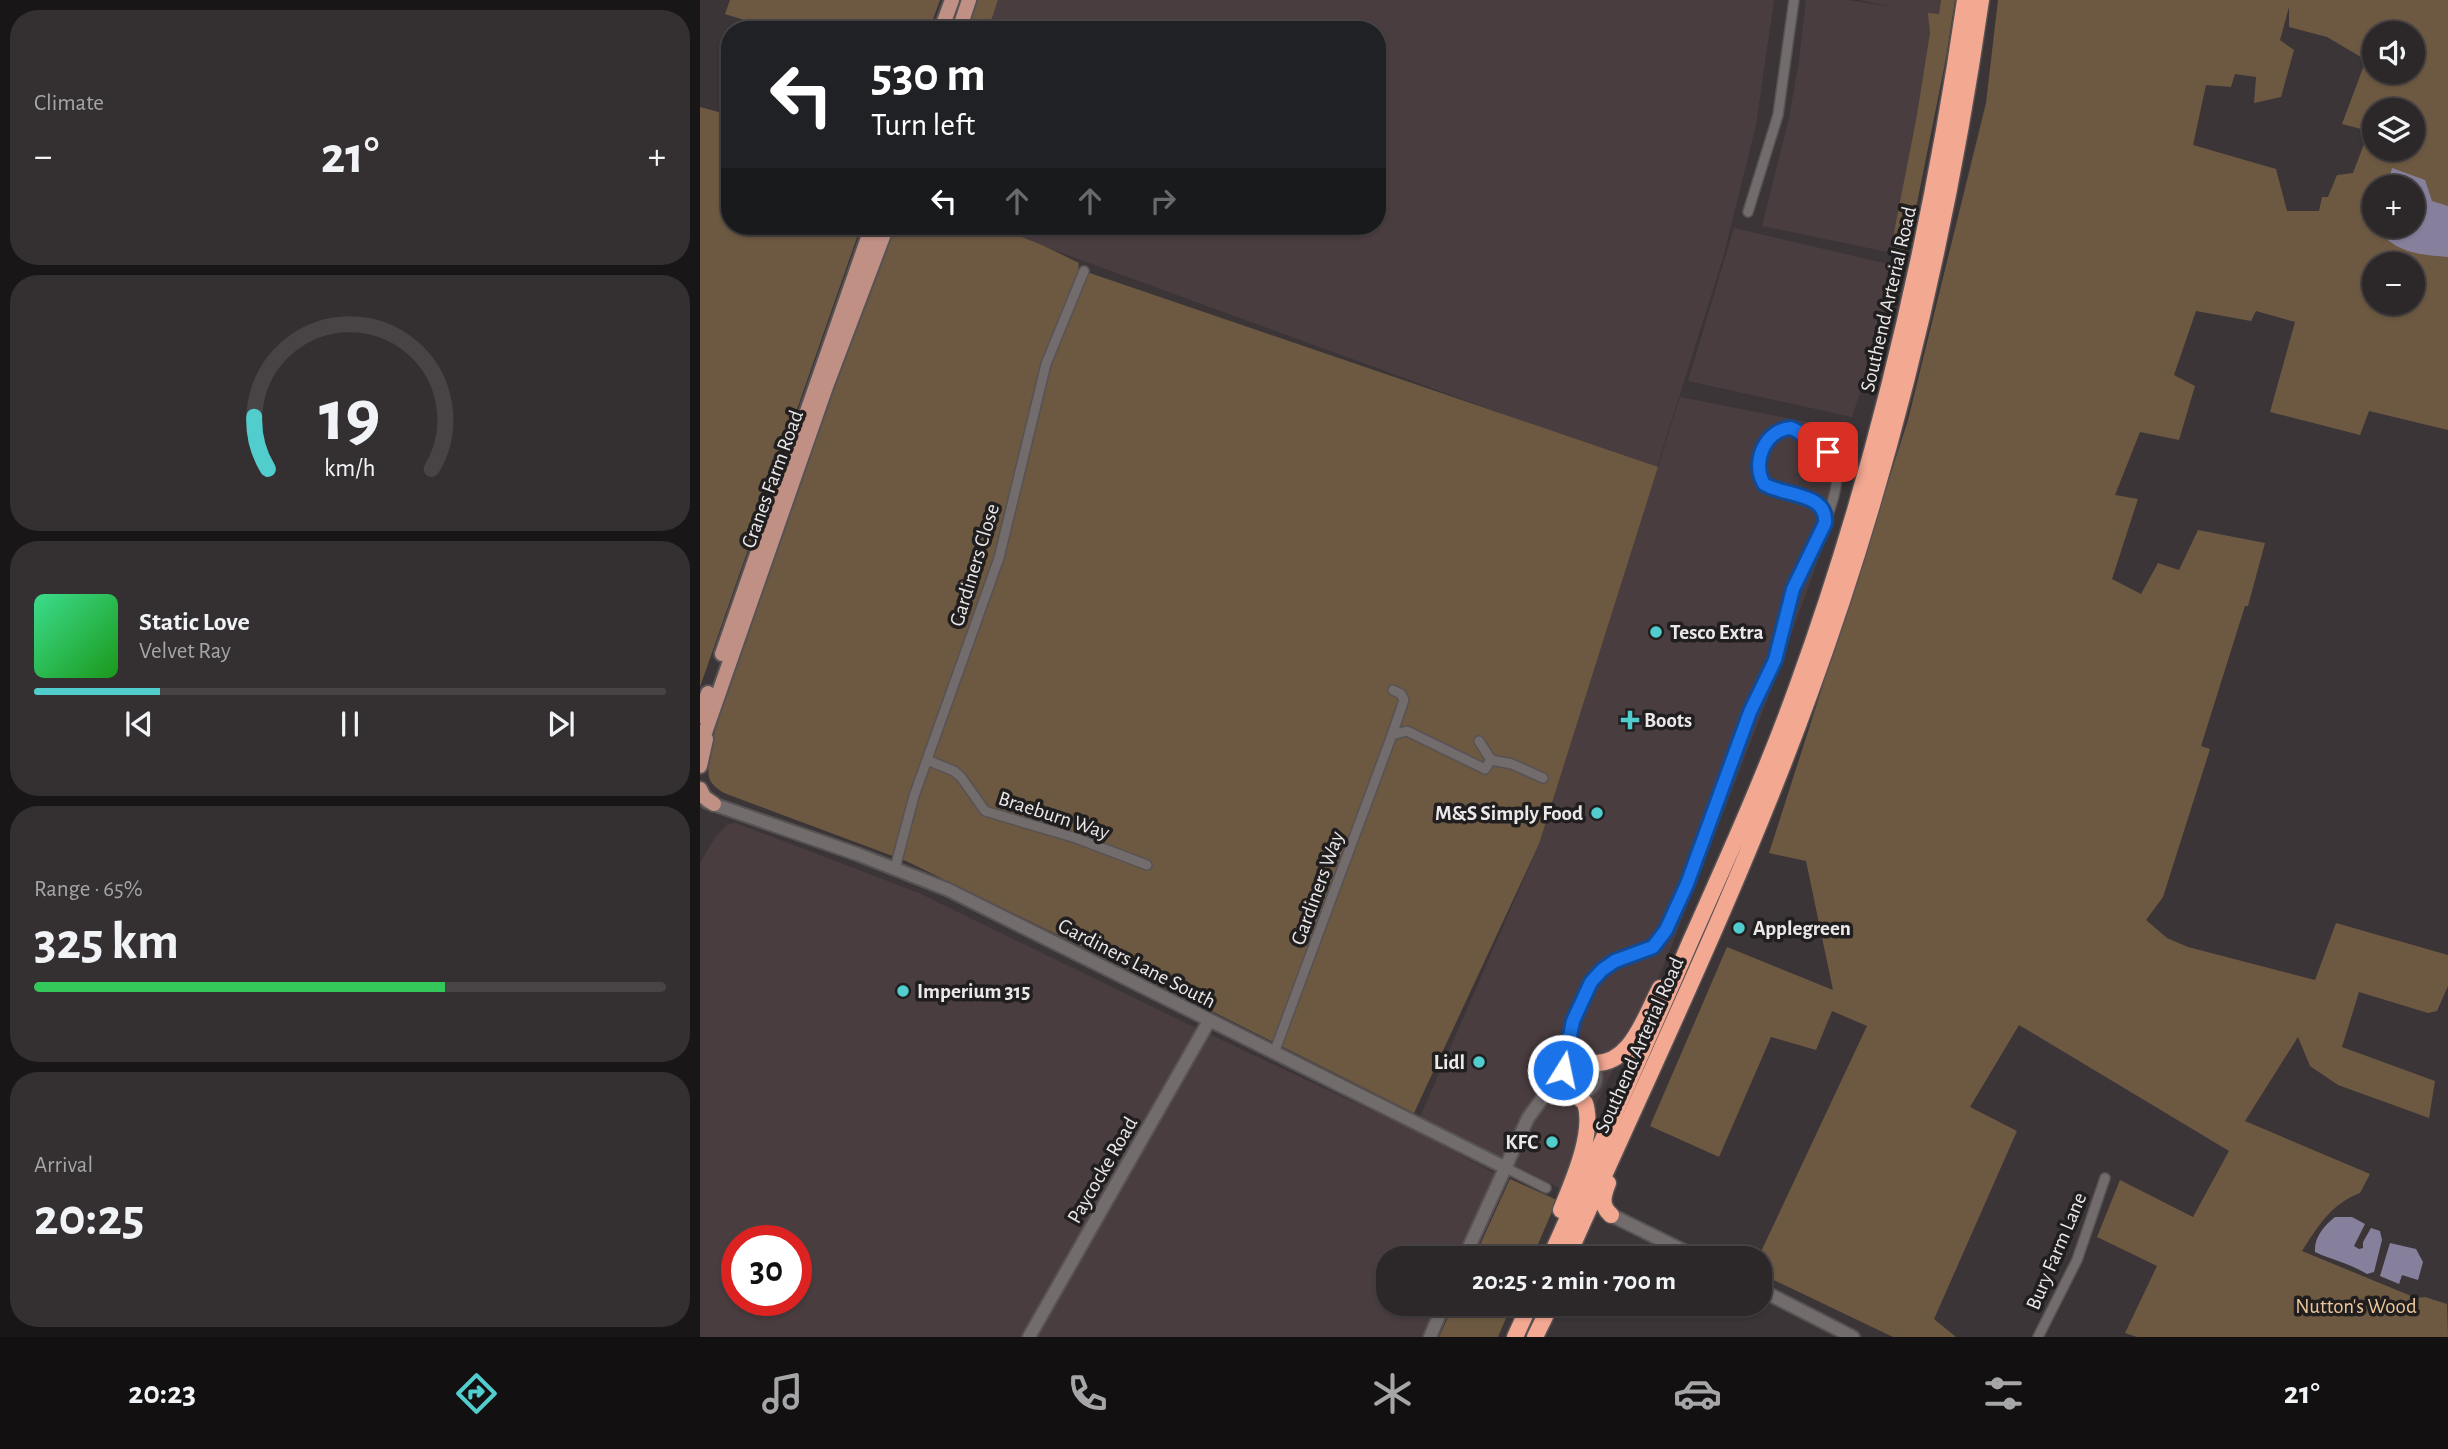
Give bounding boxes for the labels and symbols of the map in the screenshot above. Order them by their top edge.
street label: Southend Arterial Road [1857,204,1920,394]
street label: Cranes Farm Road [738,407,807,551]
pin [1798,422,1858,482]
street label: Gardiners Close [946,501,1003,629]
place label: Tesco Extra [1670,622,1764,643]
marker: Tesco Extra [1648,624,1664,640]
place label: Boots [1644,710,1692,731]
marker: Boots [1622,712,1638,728]
street label: Braeburn Way [996,788,1112,843]
place label: M&S Simply Food [1435,803,1583,824]
marker: M&S Simply Food [1589,805,1605,821]
street label: Gardiners Way [1287,829,1348,948]
street label: Gardiners Lane South [1055,915,1219,1012]
place label: Applegreen [1753,918,1851,939]
marker: Applegreen [1731,920,1747,936]
street label: Southend Arterial Road [1591,954,1688,1136]
place label: Imperium 315 [917,981,1030,1002]
marker: Imperium 315 [895,983,911,999]
position arrow [1526,1033,1600,1107]
place label: Lidl [1434,1052,1465,1073]
marker: Lidl [1471,1054,1487,1070]
street label: Paycocke Road [1064,1113,1141,1227]
place label: KFC [1505,1132,1538,1153]
marker: KFC [1544,1134,1560,1150]
street label: Bury Farm Lane [2022,1190,2091,1313]
speed limit sign: 30 [721,1225,812,1316]
park label: Nutton's Wood [2295,1296,2417,1317]

